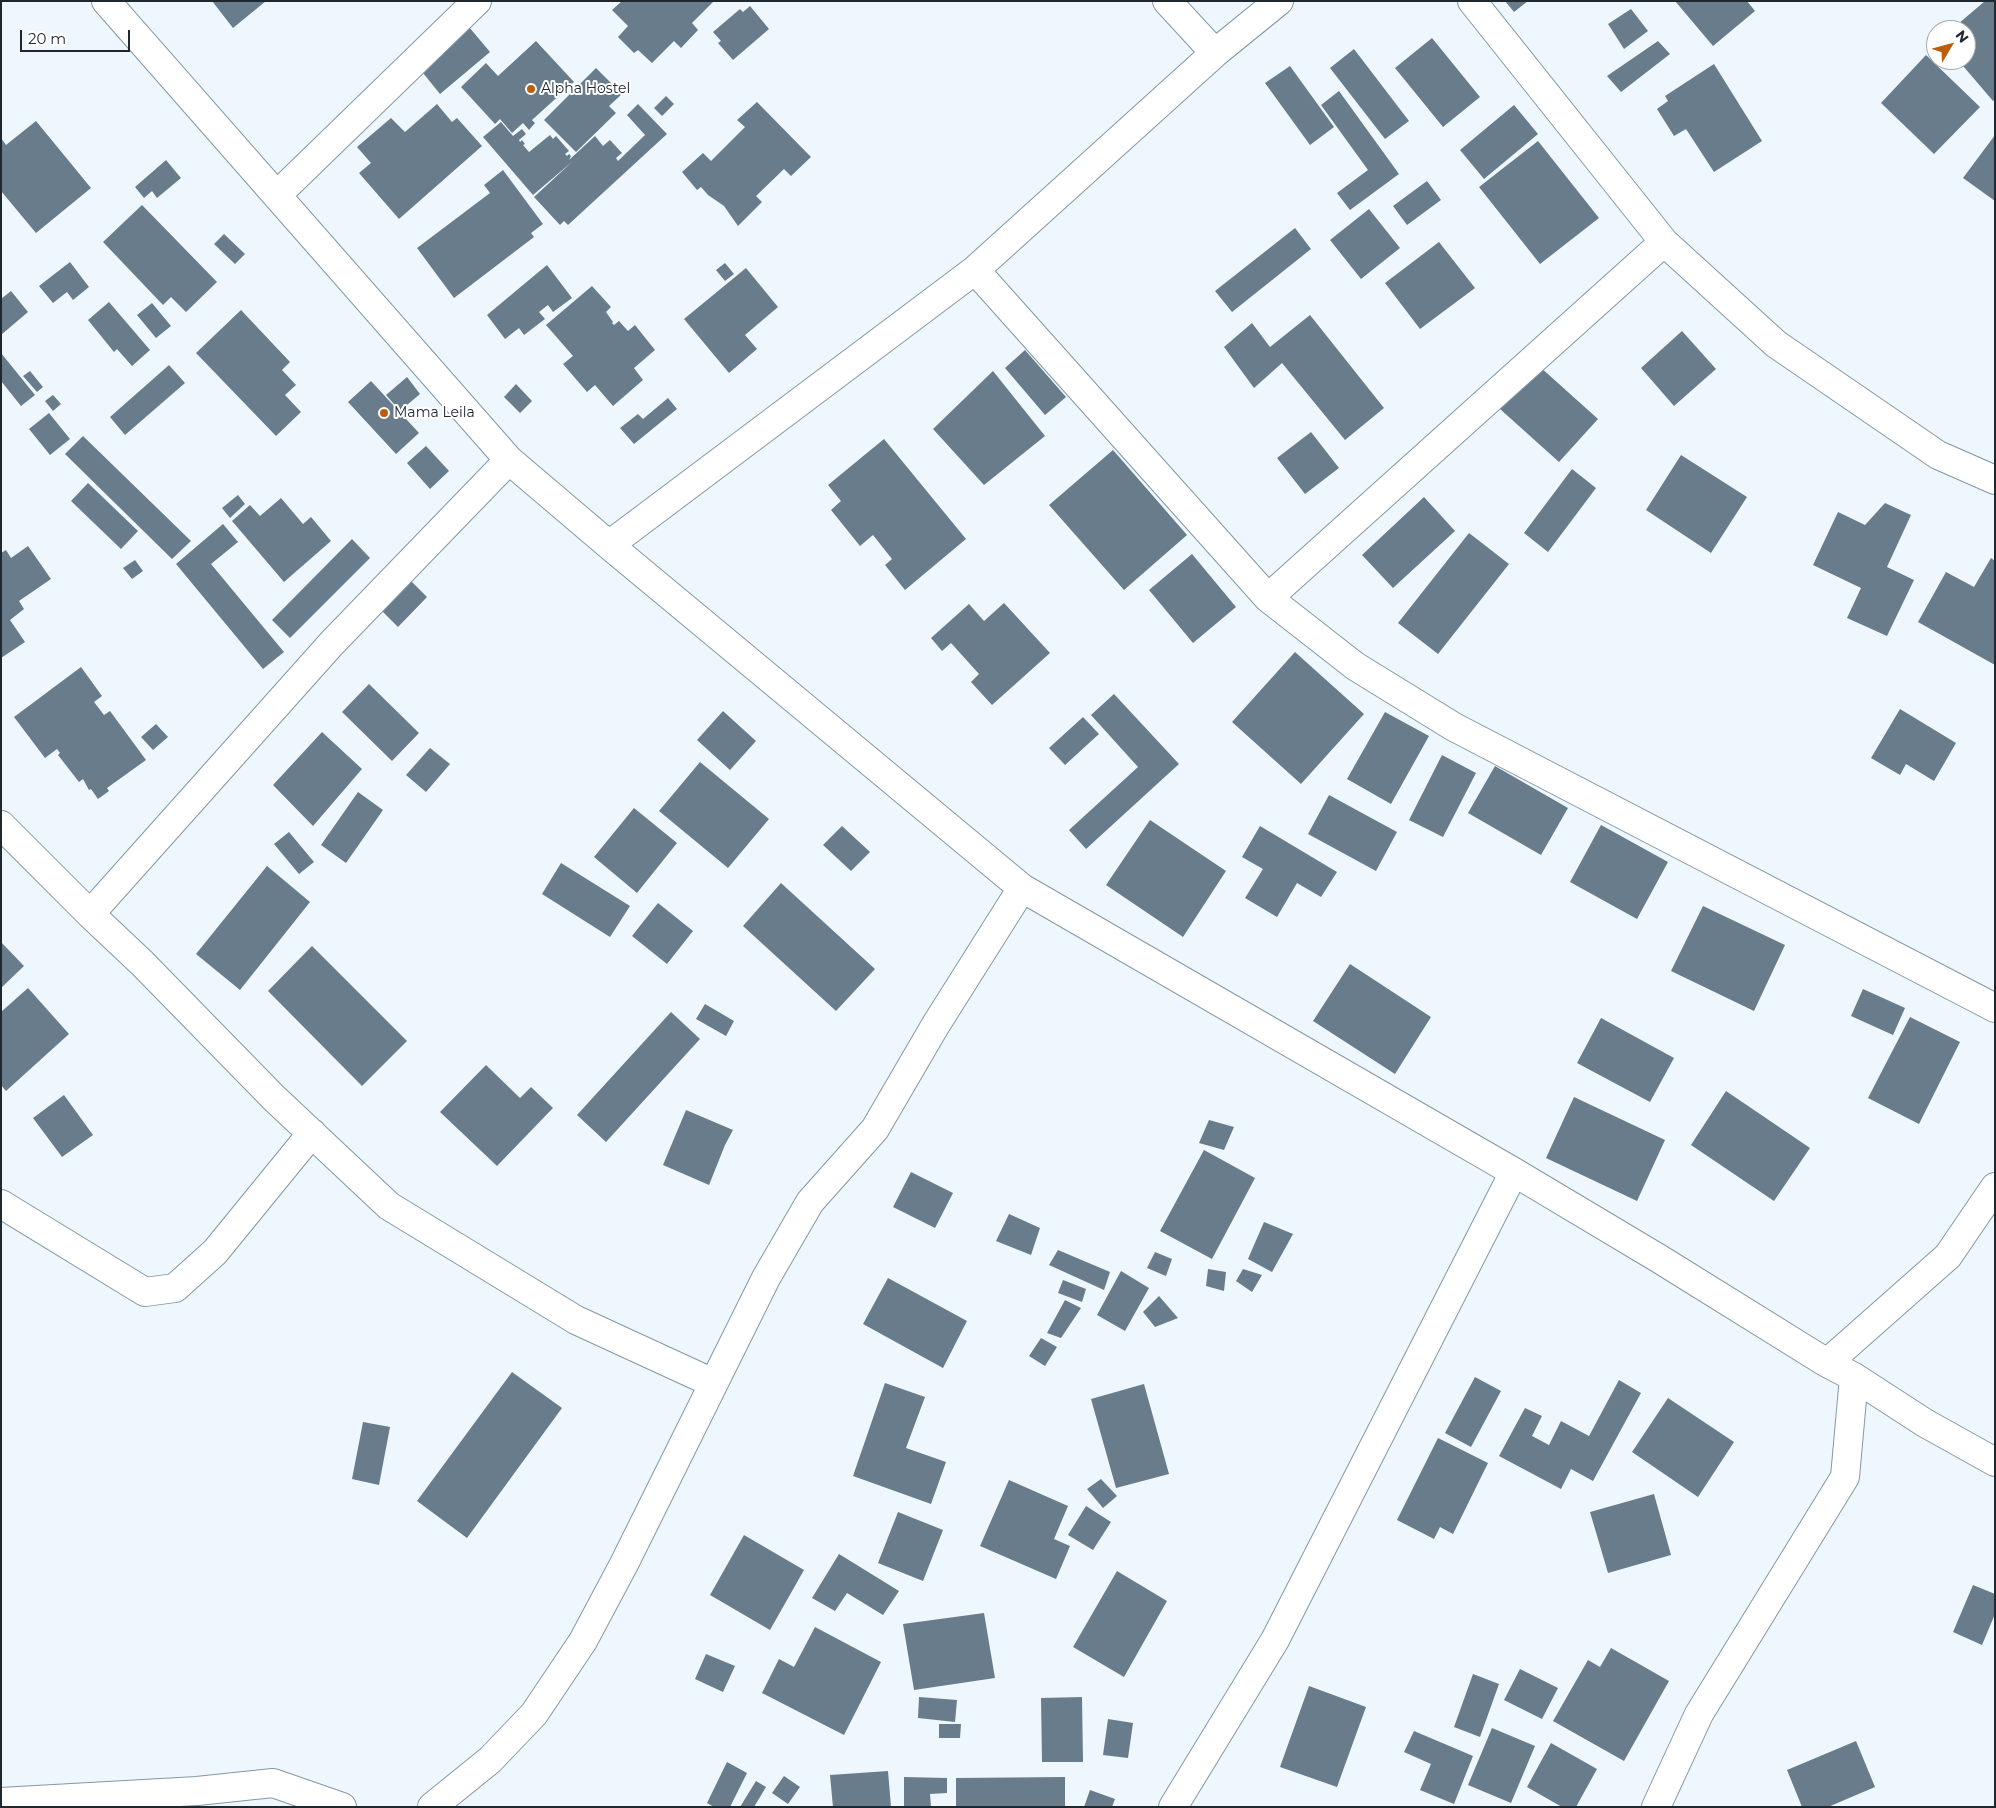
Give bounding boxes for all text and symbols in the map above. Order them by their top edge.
scale bar [22,20,132,52]
north arrow [1926,20,1976,70]
text: N [1952,27,1973,47]
text: 20 m [28,29,66,48]
place label: Alpha Hostel [541,81,630,97]
marker: Alpha Hostel [525,83,537,95]
place label: Mama Leila [394,405,475,421]
marker: Mama Leila [378,407,390,419]

